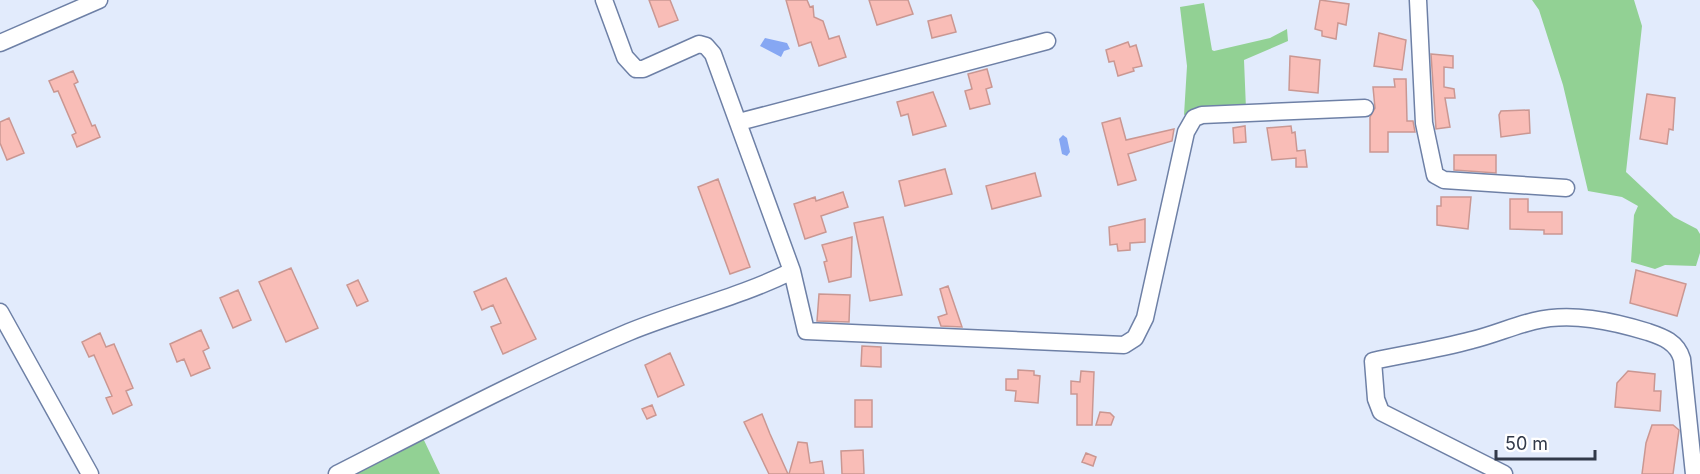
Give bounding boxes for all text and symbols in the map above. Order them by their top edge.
scale bar [1496,423,1595,461]
text: 50 m [1505,433,1548,454]

